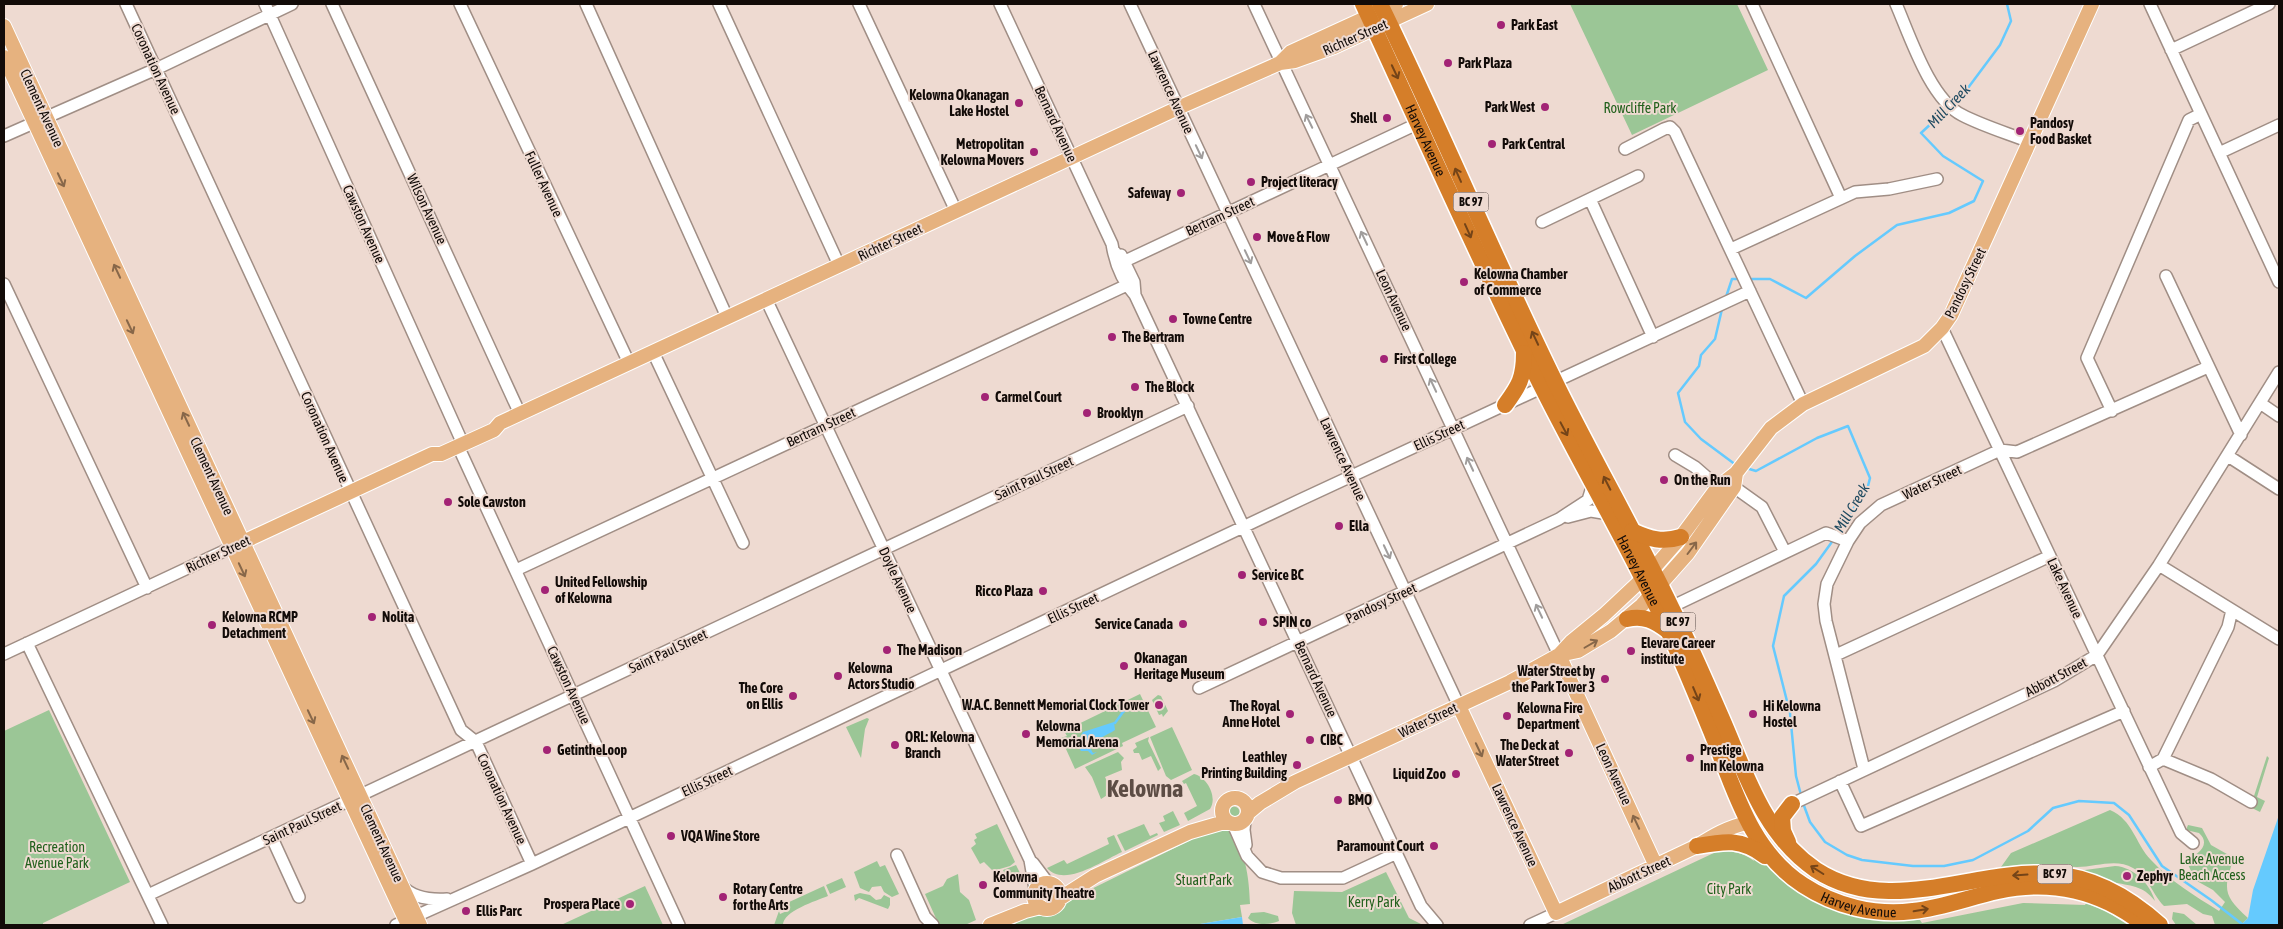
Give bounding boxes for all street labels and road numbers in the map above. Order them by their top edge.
street label: Richter Street [1320,16,1390,58]
street label: Coronation Avenue [128,21,184,117]
street label: Lawrence Avenue [1145,48,1197,136]
street label: Clement Avenue [17,66,67,150]
street label: Bernard Avenue [1031,84,1081,164]
street label: Harvey Avenue [1402,102,1449,179]
street label: Fuller Avenue [522,149,566,219]
street label: Wilson Avenue [404,171,450,247]
street label: Cawston Avenue [340,182,388,266]
road number: BC 97 [1454,192,1488,212]
street label: Bertram Street [1183,193,1257,239]
street label: Richter Street [855,220,925,264]
street label: Pandosy Street [1941,245,1989,321]
street label: Leon Avenue [1373,267,1415,333]
street label: Coronation Avenue [298,389,352,485]
street label: Bertram Street [784,404,858,450]
street label: Lawrence Avenue [1317,415,1369,503]
street label: Ellis Street [1411,416,1467,454]
street label: Clement Avenue [187,434,237,518]
street label: Saint Paul Street [992,453,1076,503]
street label: Water Street [1900,461,1964,503]
street label: Richter Street [183,532,253,576]
street label: Harvey Avenue [1614,532,1663,608]
street label: Doyle Avenue [876,545,920,615]
street label: Lake Avenue [2044,555,2086,621]
street label: Pandosy Street [1343,580,1419,626]
street label: Ellis Street [1045,589,1101,627]
road number: BC 97 [1660,612,1696,632]
street label: Saint Paul Street [626,626,710,676]
street label: Bernard Avenue [1291,639,1341,719]
street label: Cawston Avenue [544,644,594,726]
street label: Abbott Street [2022,654,2090,700]
street label: Water Street [1396,699,1460,741]
street label: Leon Avenue [1593,741,1635,807]
street label: Coronation Avenue [474,751,530,847]
street label: Ellis Street [679,762,735,800]
street label: Lawrence Avenue [1489,781,1541,869]
street label: Saint Paul Street [260,798,344,848]
street label: Clement Avenue [357,801,407,885]
street label: Abbott Street [1605,853,1673,895]
road number: BC 97 [2038,864,2072,884]
street label: Harvey Avenue [1818,888,1896,920]

